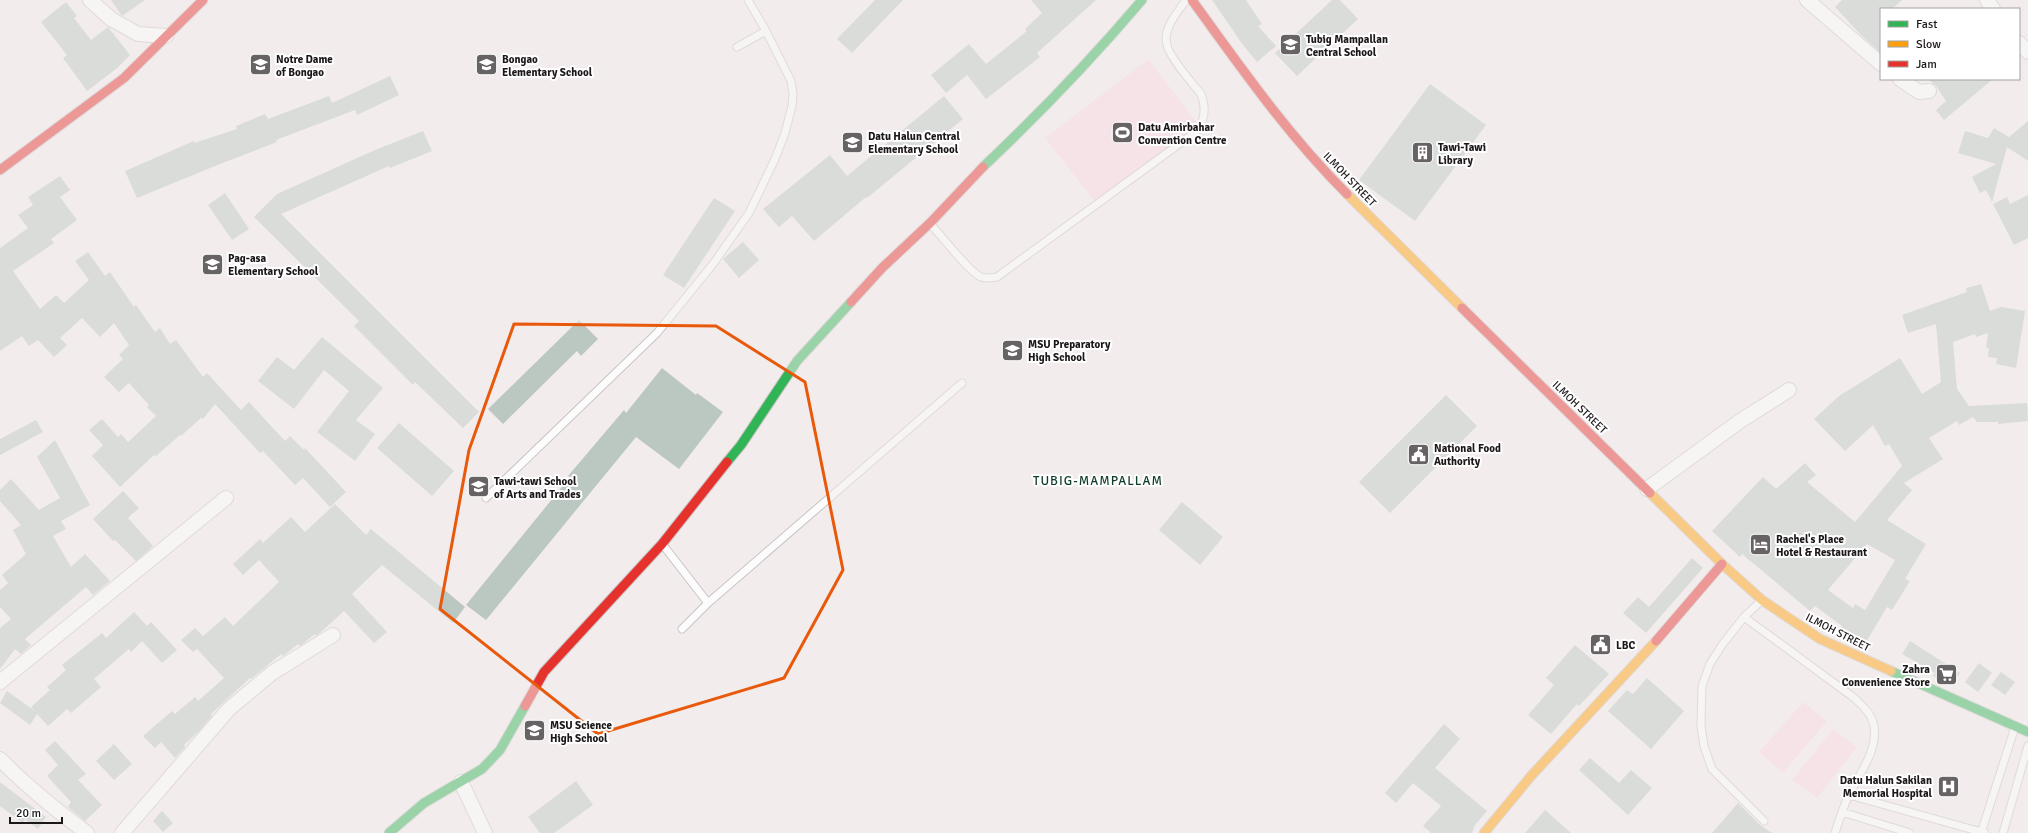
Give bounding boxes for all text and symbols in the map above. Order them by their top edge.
legend [1880,8,2020,80]
text: Fast [1916,17,1937,32]
school or university icon: Tubig Mampallan Central School [1278,32,1304,58]
place label: Tubig Mampallan Central School [1306,33,1388,59]
text: Slow [1916,37,1941,52]
school or university icon: Notre Dame of Bongao [248,52,274,78]
school or university icon: Bongao Elementary School [473,52,499,78]
place label: Notre Dame of Bongao [276,53,333,79]
place label: Bongao Elementary School [502,53,593,79]
text: Jam [1916,57,1937,72]
sports icon: Datu Amirbahar Convention Centre [1110,120,1136,146]
place label: Datu Amirbahar Convention Centre [1138,121,1227,147]
school or university icon: Datu Halun Central Elementary School [839,129,865,155]
place label: Datu Halun Central Elementary School [868,130,960,156]
building icon: Tawi-Tawi Library [1409,140,1435,166]
place label: Tawi-Tawi Library [1438,141,1486,167]
street label: ILMOH STREET [1320,149,1379,210]
school or university icon: Pag-asa Elementary School [199,251,225,277]
place label: Pag-asa Elementary School [228,252,319,278]
school or university icon: MSU Preparatory High School [999,337,1025,363]
place label: MSU Preparatory High School [1028,338,1111,364]
street label: ILMOH STREET [1550,378,1610,437]
public building icon: National Food Authority [1405,441,1431,467]
place label: National Food Authority [1434,442,1501,468]
district label: TUBIG-MAMPALLAM [1033,473,1163,489]
school or university icon: Tawi-tawi School of Arts and Trades [465,474,491,500]
place label: Tawi-tawi School of Arts and Trades [494,475,581,501]
hotel icon: Rachel's Place Hotel & Restaurant [1748,532,1774,558]
place label: Rachel's Place Hotel & Restaurant [1776,533,1867,559]
street label: ILMOH STREET [1803,611,1873,655]
public building icon: LBC [1587,632,1613,658]
place label: LBC [1616,639,1635,652]
supermarket icon: Zahra Convenience Store [1933,662,1959,688]
place label: Zahra Convenience Store [1842,663,1931,689]
school or university icon: MSU Science High School [521,718,547,744]
place label: MSU Science High School [550,719,612,745]
hospital icon: Datu Halun Sakilan Memorial Hospital [1935,773,1961,799]
place label: Datu Halun Sakilan Memorial Hospital [1840,774,1933,800]
scale bar [10,799,62,825]
text: 20 m [16,806,41,821]

